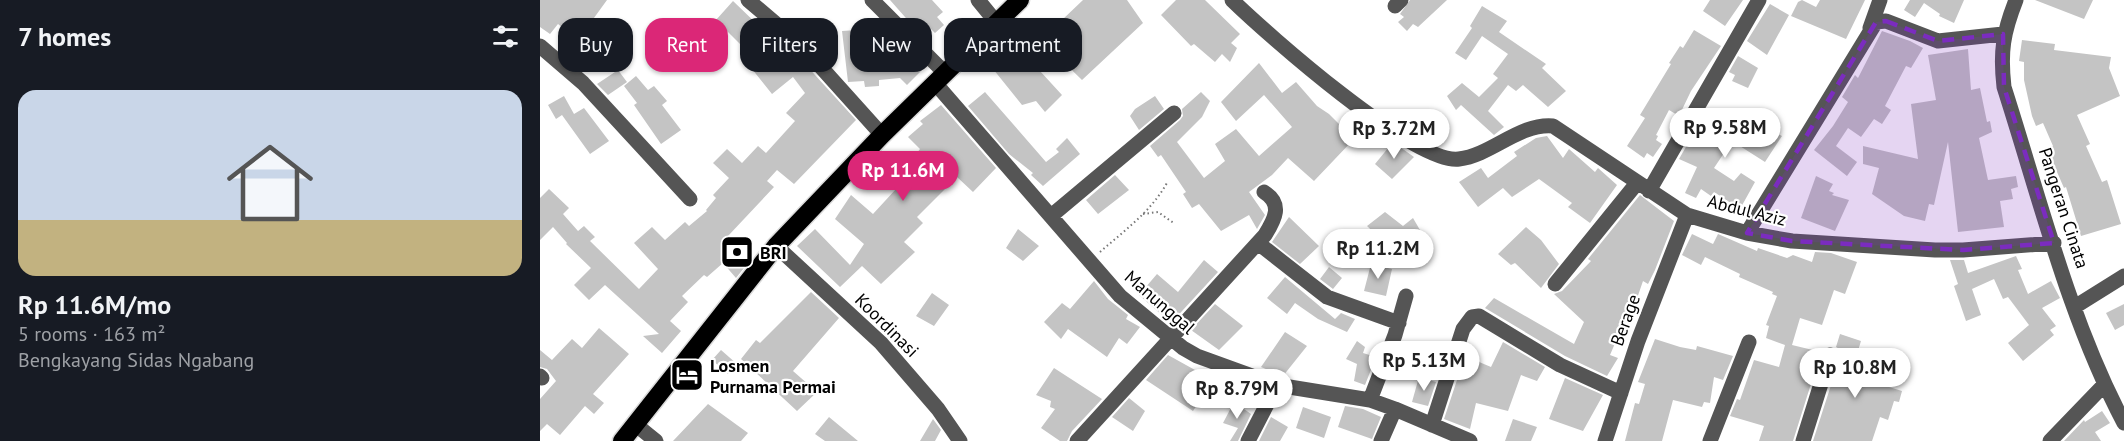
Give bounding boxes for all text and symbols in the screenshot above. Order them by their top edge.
chip: Buy [558,18,633,72]
chip: Rent [645,18,728,72]
chip: Filters [740,18,838,72]
chip: New [850,18,932,72]
chip: Apartment [944,18,1082,72]
text: 7 homes [18,20,111,53]
icon: filters [489,20,522,53]
pin: Rp 9.58M [1663,108,1787,159]
pin: Rp 3.72M [1332,109,1456,160]
text: Rp 9.58M [1684,114,1766,140]
text: Rp 3.72M [1353,115,1435,141]
icon: home [216,129,324,237]
street label: Pangeran Cinata [2034,145,2094,271]
pin: Rp 11.6M [841,151,965,202]
text: Rp 11.6M [862,157,944,183]
street label: Abdul Aziz [1705,189,1789,231]
pin: Rp 11.2M [1316,229,1440,280]
bank icon: BRI [719,234,755,270]
text: Rp 11.2M [1337,235,1419,261]
place label: BRI [760,241,787,264]
street label: Manunggal [1120,265,1201,339]
text: Rp 11.6M/mo [18,288,171,321]
street label: Koordinasi [850,288,924,362]
street label: Berage [1605,291,1645,349]
text: 5 rooms · 163 m² [18,321,165,347]
pin: Rp 5.13M [1362,341,1486,392]
text: Bengkayang Sidas Ngabang [18,347,254,373]
text: Rp 5.13M [1383,347,1465,373]
pin: Rp 10.8M [1793,348,1917,399]
place label: Losmen Purnama Permai [710,354,836,398]
text: Rp 10.8M [1814,354,1896,380]
hotel icon: Losmen Purnama Permai [669,357,705,393]
pin: Rp 8.79M [1175,369,1299,420]
text: Rp 8.79M [1196,375,1278,401]

